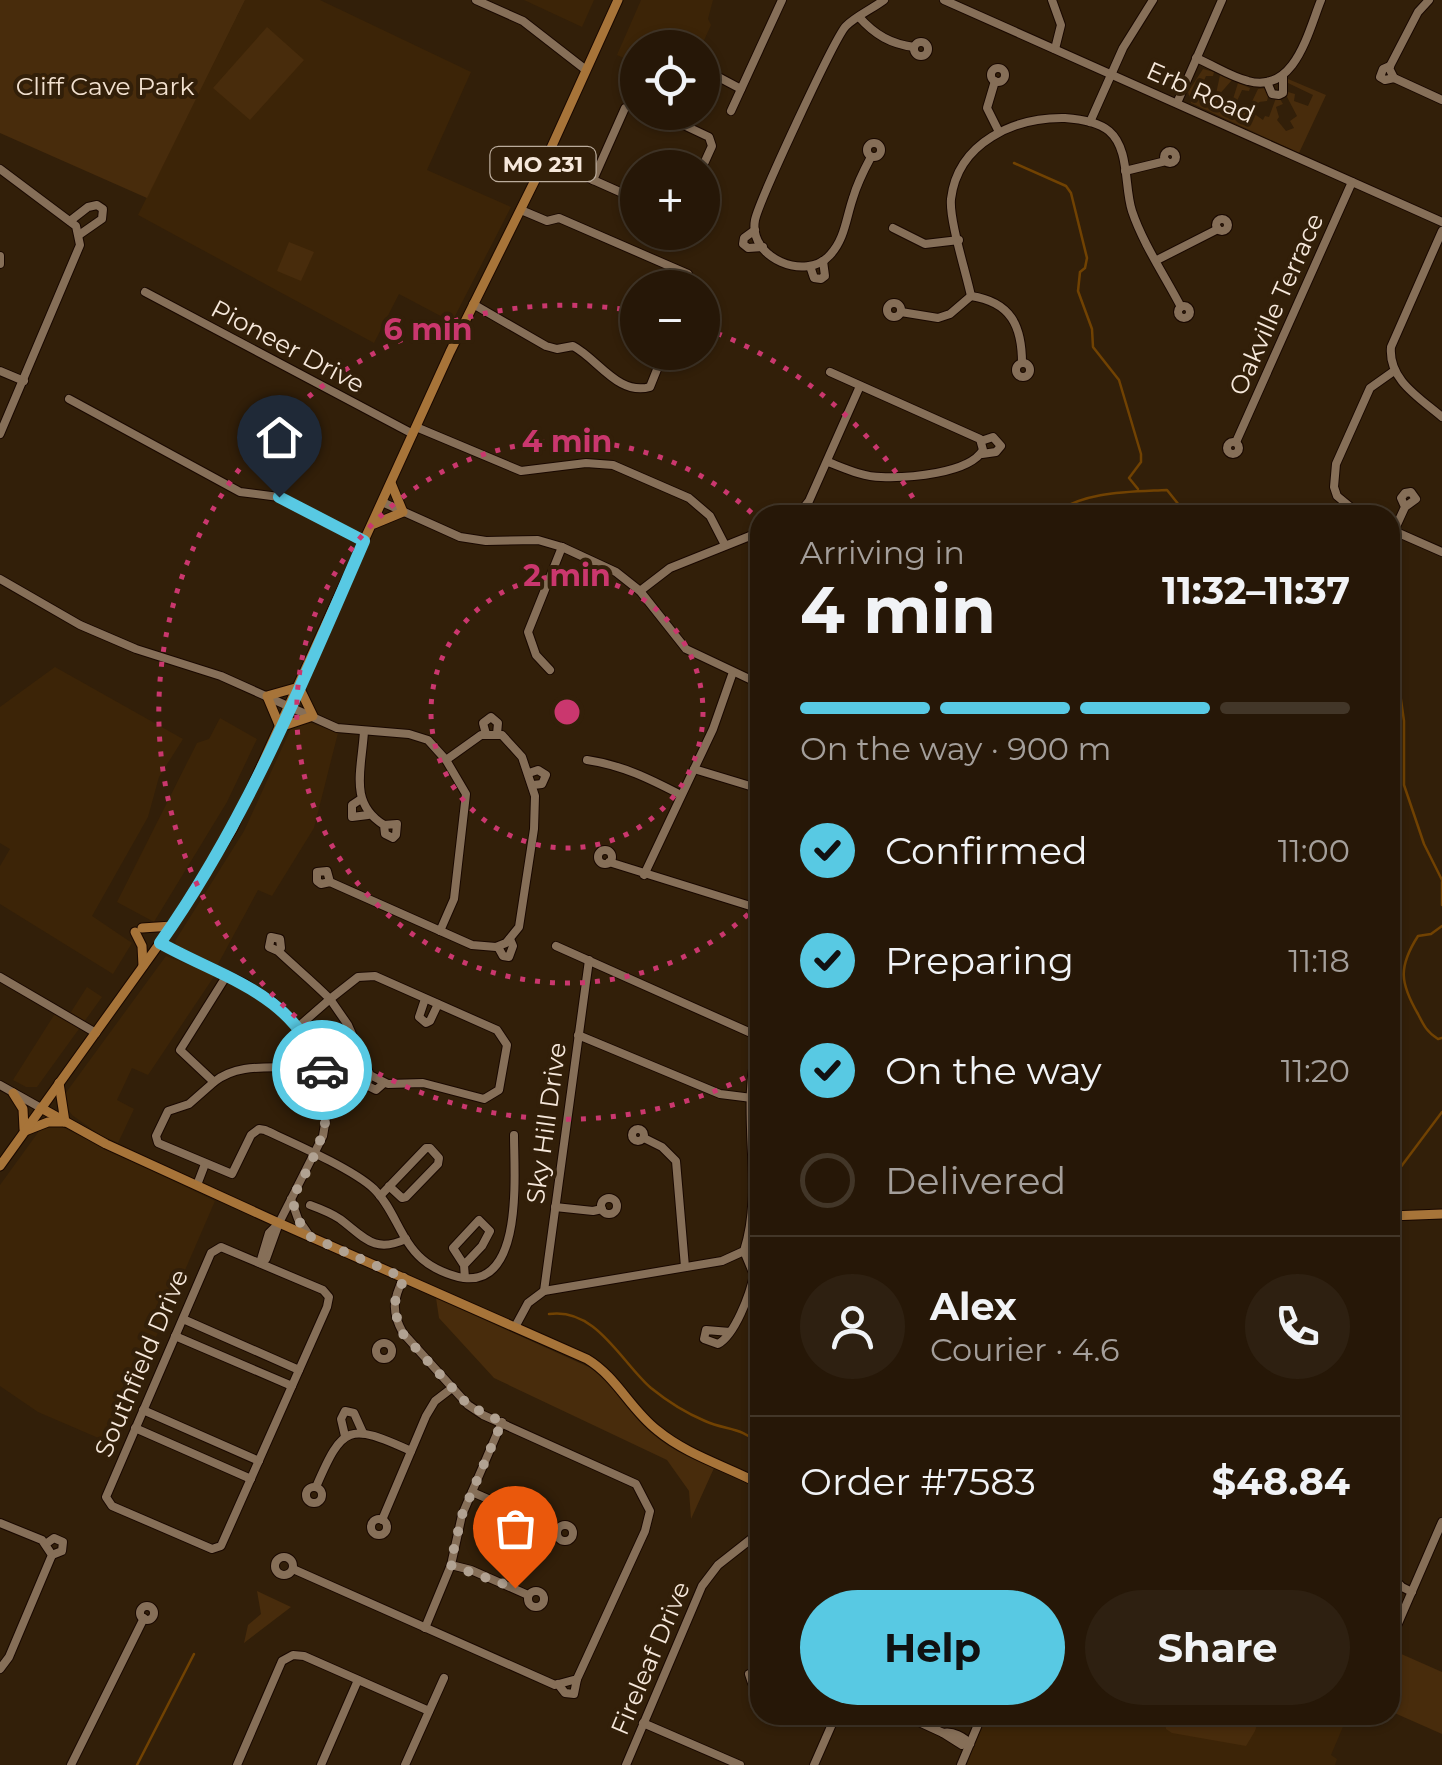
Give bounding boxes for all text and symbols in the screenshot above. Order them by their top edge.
map controls [620,30,720,370]
button: locate [620,30,720,130]
street label: Erb Road [1142,55,1260,129]
park label: Cliff Cave Park [16,71,194,101]
road number: MO 231 [490,147,596,181]
button: + [620,150,720,250]
street label: Oakville Terrace [1222,208,1330,400]
button: − [620,270,720,370]
street label: Pioneer Drive [206,293,370,399]
text: 6 min [384,311,472,348]
pin [237,395,322,498]
icon: home [252,410,307,465]
text: 4 min [522,423,612,460]
text: Arriving in [800,533,965,572]
text: 2 min [523,557,611,594]
text: 11:32–11:37 [1162,567,1350,614]
text: 4 min [800,570,996,649]
centre of rings [549,694,585,730]
text: On the way · 900 m [800,729,1111,768]
icon: check [800,823,855,878]
text: Confirmed [885,827,1088,874]
text: 11:00 [1278,831,1350,870]
icon: check [800,933,855,988]
text: Preparing [885,937,1074,984]
text: 11:18 [1288,941,1350,980]
courier [272,1020,372,1120]
street label: Sky Hill Drive [520,1041,572,1205]
icon: car [295,1043,350,1098]
icon: check [800,1043,855,1098]
text: On the way [885,1047,1102,1094]
text: 11:20 [1281,1051,1350,1090]
text: Delivered [885,1157,1066,1204]
street label: Southfield Drive [88,1265,194,1461]
button: person [800,1274,905,1379]
button: phone [1245,1274,1350,1379]
text: Alex [930,1283,1017,1330]
text: Courier · 4.6 [930,1330,1119,1369]
text: Order #7583 [800,1458,1036,1505]
text: $48.84 [1212,1458,1350,1505]
pin [473,1486,558,1589]
icon: bag [488,1501,543,1556]
street label: Fireleaf Drive [604,1577,696,1739]
button: Help [800,1590,1065,1705]
button: Share [1085,1590,1350,1705]

